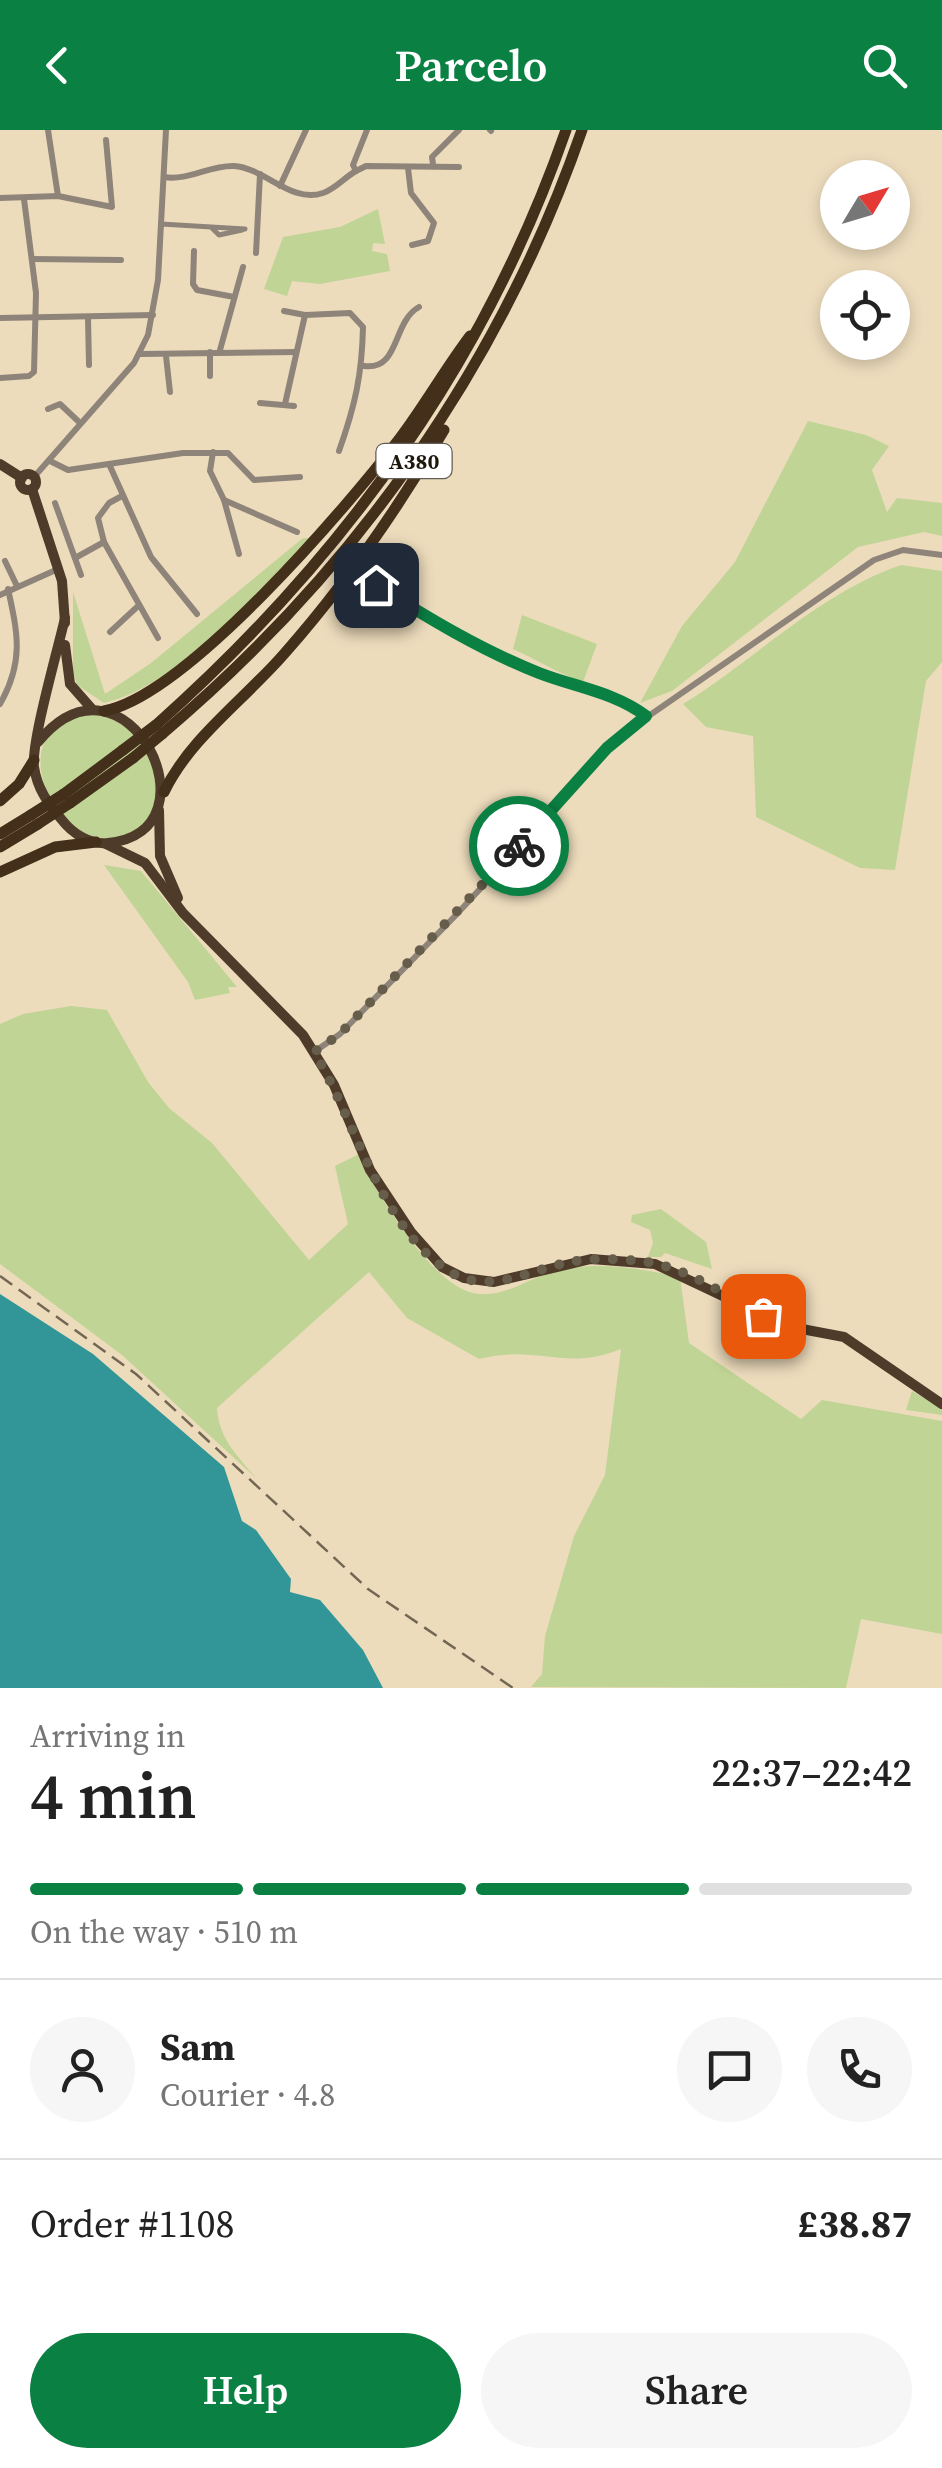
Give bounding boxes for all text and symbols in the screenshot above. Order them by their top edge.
text: Parcelo [394,34,548,96]
icon: back [30,38,85,93]
icon: search [857,38,912,93]
north arrow [820,160,910,250]
map controls [820,160,910,360]
button: locate [820,270,910,360]
road number: A380 [376,444,452,478]
pin [334,543,419,628]
icon: home [349,558,404,613]
courier [469,796,569,896]
icon: bike [492,819,547,874]
pin [721,1274,806,1359]
icon: bag [736,1289,791,1344]
text: Arriving in [30,1714,185,1758]
text: 22:37–22:42 [711,1747,912,1799]
text: 4 min [30,1751,197,1840]
text: On the way · 510 m [30,1910,298,1954]
button: person [30,2017,135,2122]
button: chat [677,2017,782,2122]
button: phone [807,2017,912,2122]
text: Sam [160,2021,235,2073]
text: Courier · 4.8 [160,2073,335,2117]
text: Order #1108 [30,2198,234,2250]
text: £38.87 [798,2198,912,2250]
button: Help [30,2333,461,2448]
button: Share [481,2333,912,2448]

